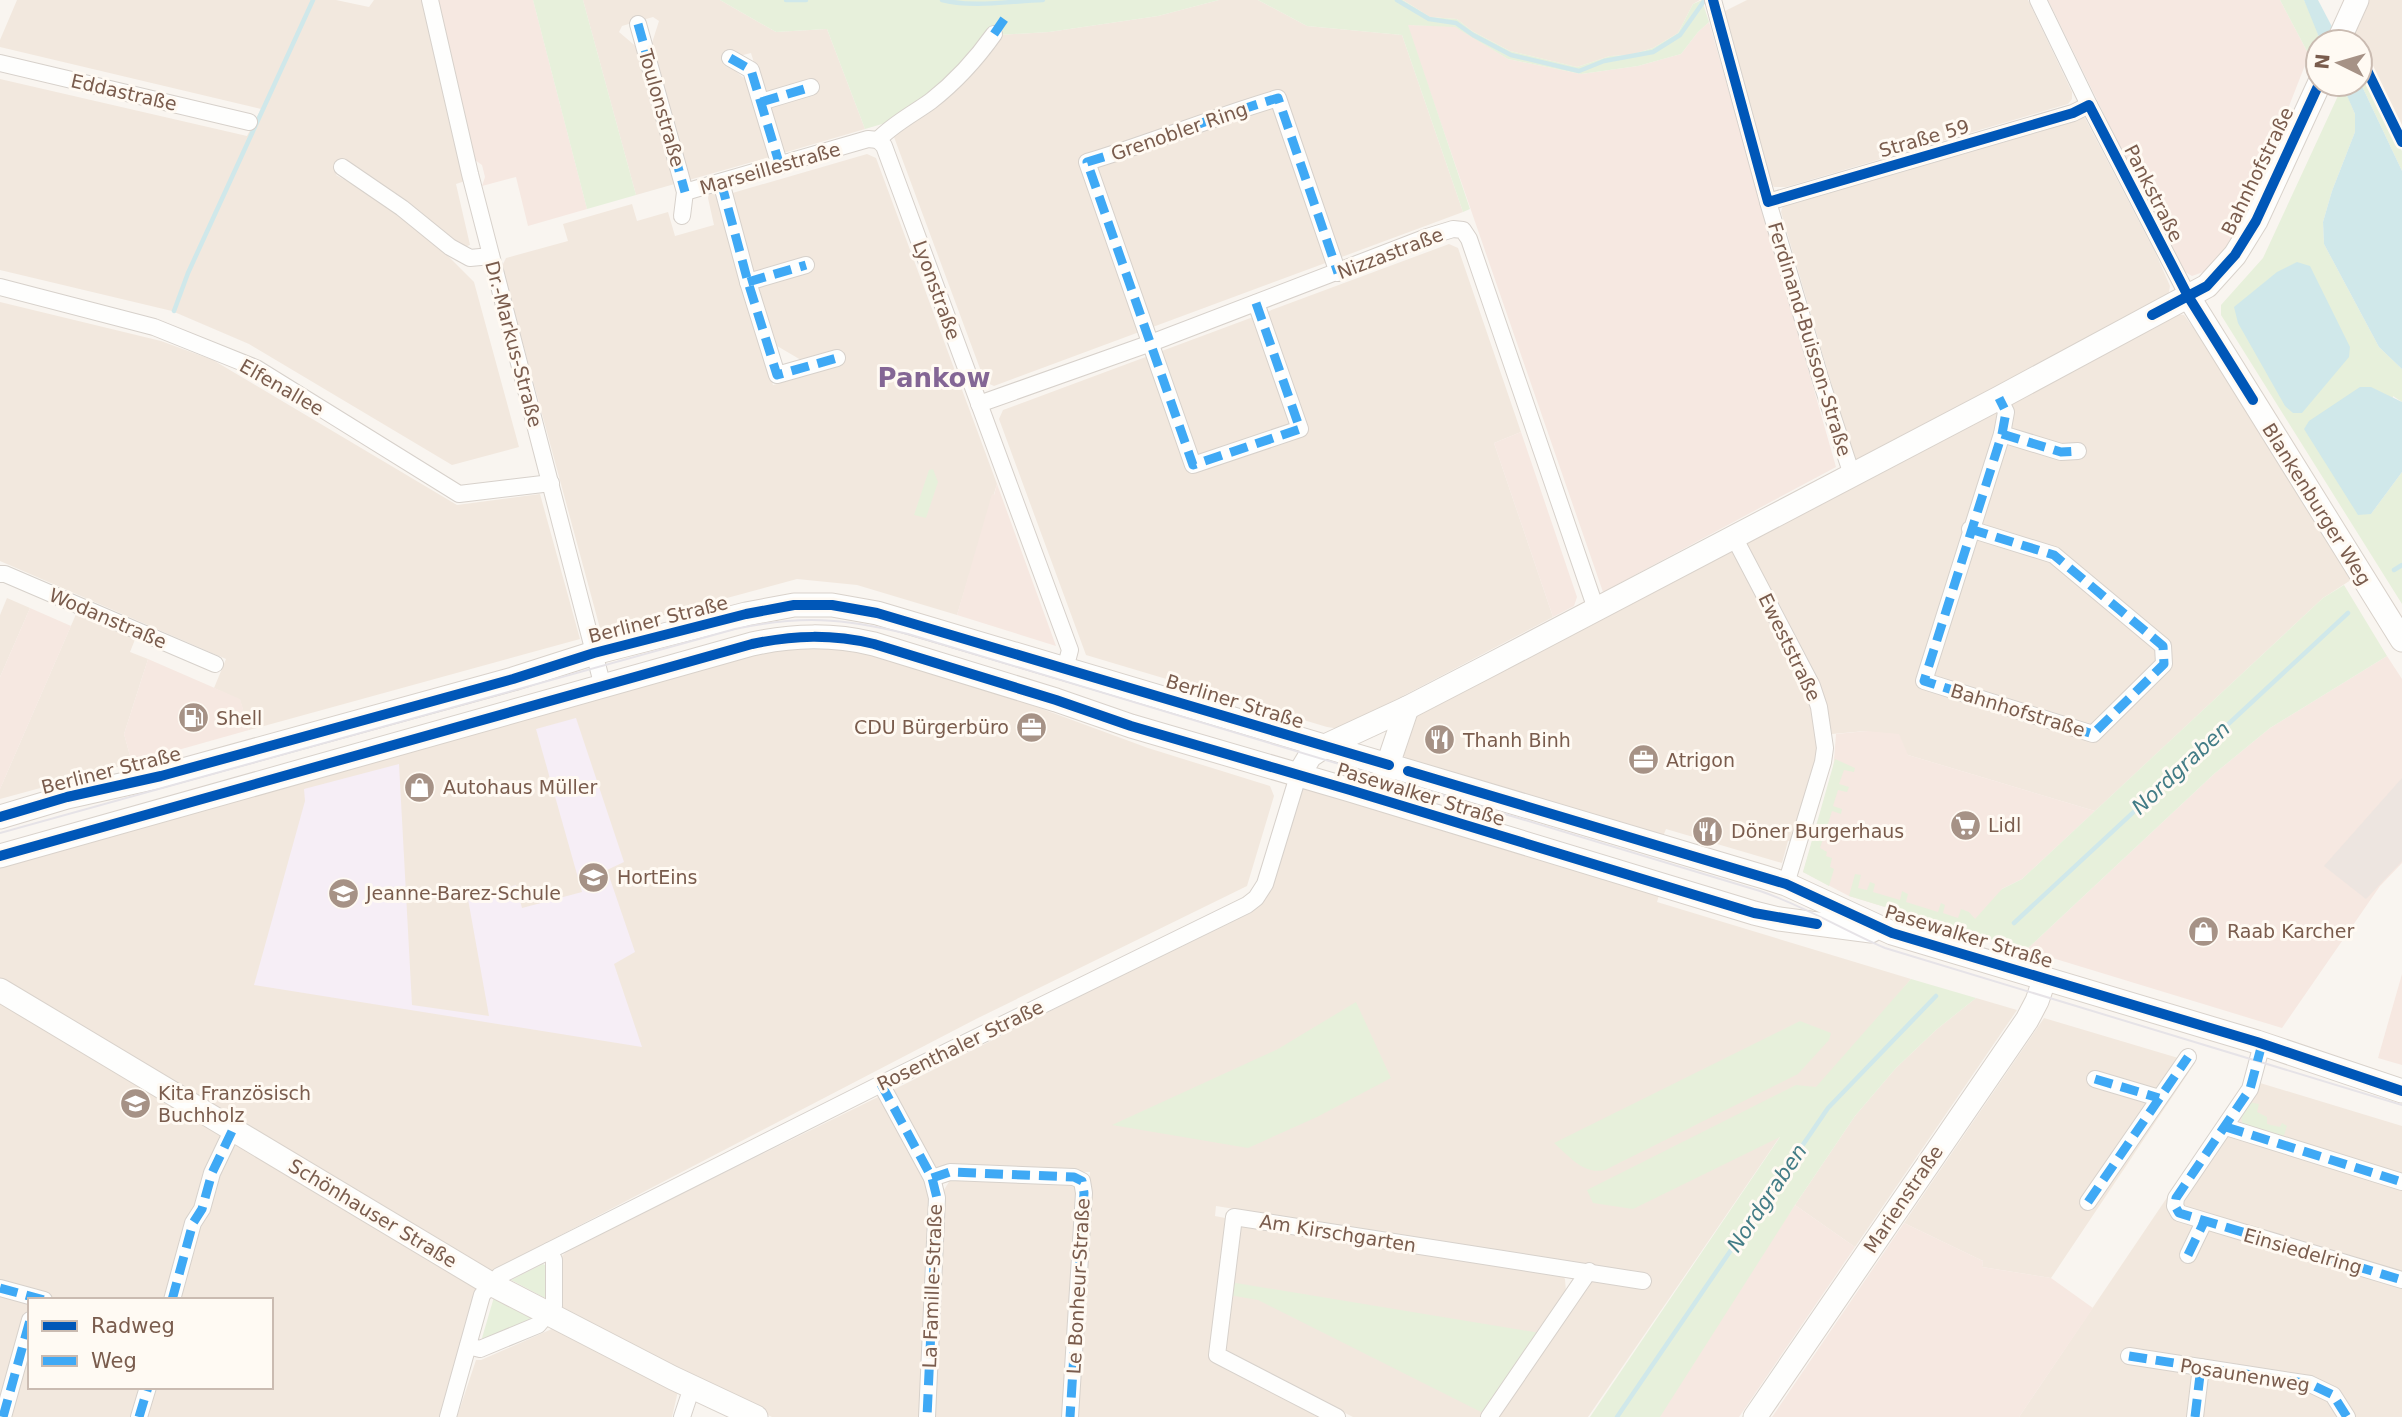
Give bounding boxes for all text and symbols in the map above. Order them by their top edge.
north arrow [2304,28,2374,98]
street label: Toulonstraße [634,46,689,169]
text: N [2310,53,2334,70]
street label: Eddastraße [69,69,179,115]
street label: Grenobler Ring [1108,97,1250,165]
street label: Bahnhofstraße [2217,103,2297,239]
street label: Straße 59 [1876,115,1972,161]
street label: Marseillestraße [697,137,843,199]
street label: Pankstraße [2120,141,2188,245]
street label: Ferdinand-Buisson-Straße [1764,219,1856,459]
street label: Nizzastraße [1334,223,1446,283]
street label: Lyonstraße [909,237,965,343]
street label: Dr.-Markus-Straße [481,258,547,430]
street label: Elfenallee [236,354,328,420]
district label: Pankow [878,363,990,393]
street label: Blankenburger Weg [2258,419,2376,589]
street label: Wodanstraße [46,583,170,653]
street label: Eweststraße [1754,590,1826,704]
street label: Berliner Straße [586,591,730,647]
street label: Berliner Straße [1163,670,1307,732]
street label: Bahnhofstraße [1948,679,2088,741]
fuel station icon: Shell [176,701,210,735]
place label: Shell [216,707,262,729]
office icon: CDU Bürgerbüro [1015,710,1049,744]
place label: CDU Bürgerbüro [854,716,1009,738]
water label: Nordgraben [2127,717,2235,819]
restaurant icon: Thanh Binh [1423,723,1457,757]
place label: Thanh Binh [1462,729,1571,751]
street label: Berliner Straße [39,742,183,798]
office icon: Atrigon [1626,743,1660,777]
place label: Atrigon [1666,749,1735,771]
street label: Pasewalker Straße [1334,758,1508,830]
shop icon: Autohaus Müller [403,770,437,804]
place label: Autohaus Müller [443,776,597,798]
supermarket icon: Lidl [1948,808,1982,842]
restaurant icon: Döner Burgerhaus [1691,814,1725,848]
place label: Lidl [1988,814,2021,836]
place label: Döner Burgerhaus [1731,820,1904,842]
school or university icon: HortEins [577,860,611,894]
place label: HortEins [617,866,697,888]
school or university icon: Jeanne-Barez-Schule [326,876,360,910]
place label: Jeanne-Barez-Schule [365,882,561,904]
street label: Pasewalker Straße [1882,900,2056,972]
shop icon: Raab Karcher [2187,914,2221,948]
place label: Raab Karcher [2227,920,2355,942]
street label: Rosenthaler Straße [873,995,1047,1095]
place label: Kita Französisch Buchholz [158,1082,311,1126]
school or university icon: Kita Französisch Buchholz [118,1087,152,1121]
water label: Nordgraben [1722,1140,1812,1256]
street label: Marienstraße [1859,1141,1947,1257]
street label: Schönhauser Straße [285,1154,461,1272]
street label: Le Bonheur-Straße [1062,1197,1094,1375]
street label: La Famille-Straße [918,1203,946,1369]
street label: Am Kirschgarten [1258,1210,1418,1256]
street label: Einsiedelring [2241,1224,2365,1278]
legend [28,1298,273,1389]
text: Radweg [91,1314,175,1338]
text: Weg [91,1349,137,1373]
street label: Posaunenweg [2179,1354,2311,1396]

